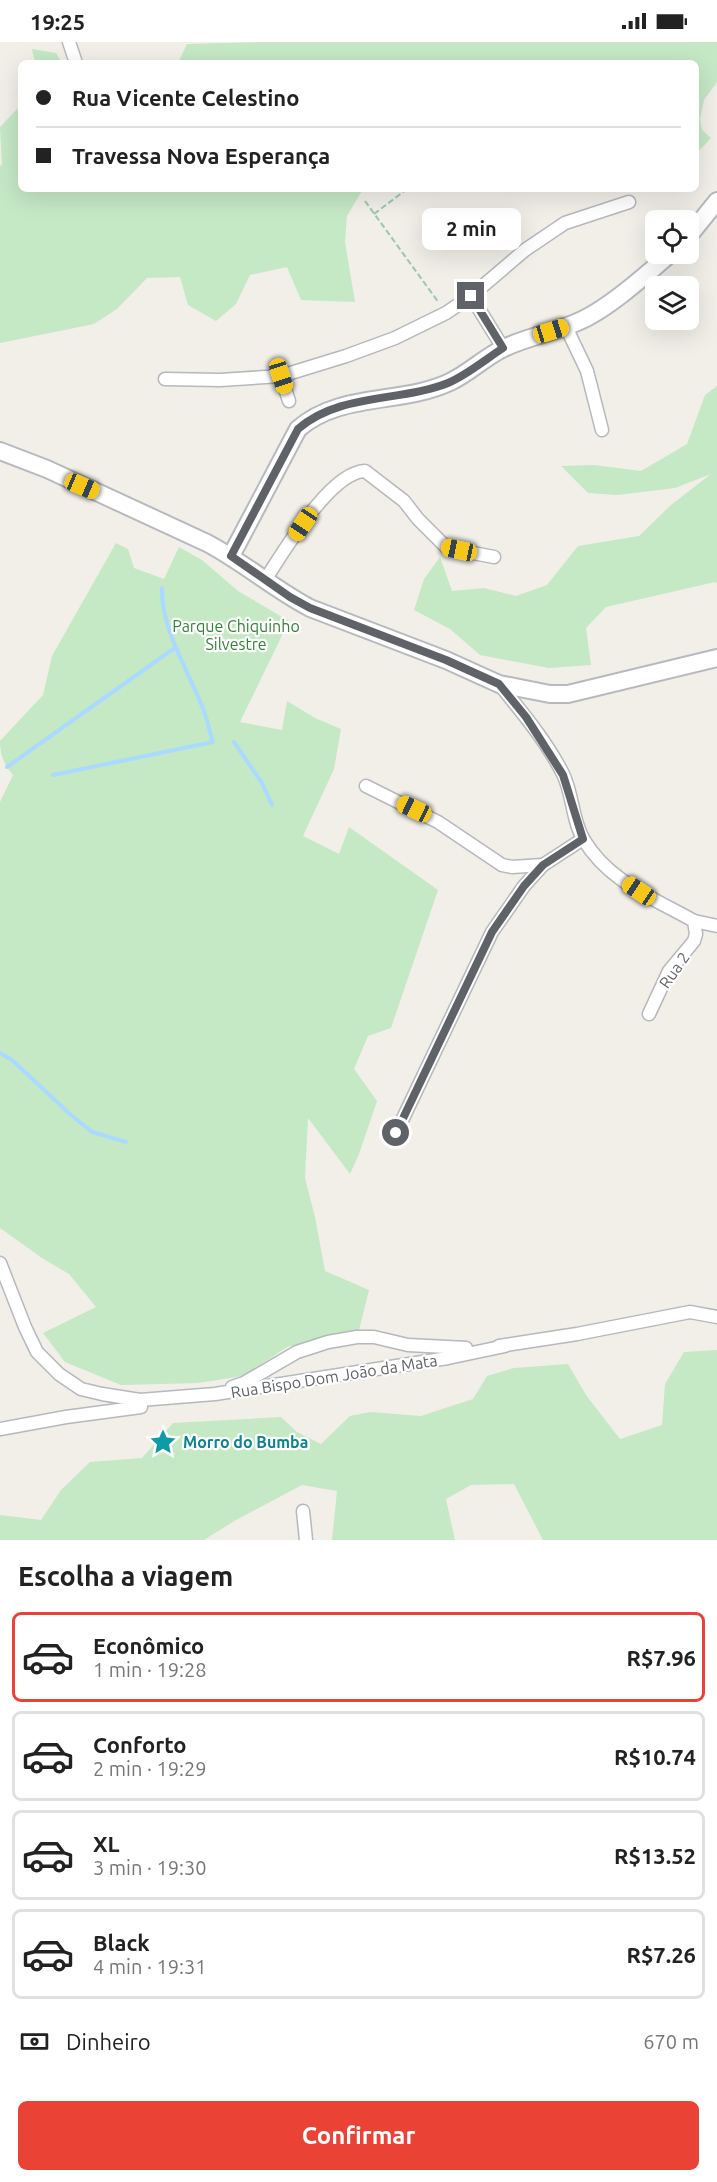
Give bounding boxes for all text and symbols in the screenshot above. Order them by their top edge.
text: 19:25 [30,9,85,34]
text: Rua Vicente Celestino [72,85,299,110]
text: Travessa Nova Esperança [72,143,330,168]
callout: 2 min [422,209,520,251]
map controls [645,210,699,330]
button: locate [645,210,699,264]
text: 2 min [446,217,497,240]
button: layers [645,276,699,330]
route end [457,282,484,309]
car [531,317,571,345]
car [267,356,295,396]
car [62,471,102,501]
car [285,504,321,544]
car [440,537,478,563]
park label: Parque Chiquinho Silvestre [172,617,300,653]
car [394,793,434,825]
car [619,873,659,909]
street label: Rua 2 [655,948,693,992]
route start [382,1119,409,1146]
street label: Rua Bispo Dom João da Mata [229,1351,439,1401]
place icon: Morro do Bumba [148,1427,178,1457]
place label: Morro do Bumba [183,1433,308,1451]
text: Escolha a viagem [18,1561,233,1591]
icon: car [21,1630,75,1684]
text: Econômico [93,1633,204,1658]
text: R$7.96 [627,1645,696,1670]
text: 1 min · 19:28 [93,1658,207,1681]
icon: car [21,1729,75,1783]
text: Conforto [93,1732,187,1757]
text: R$10.74 [614,1744,696,1769]
text: 2 min · 19:29 [93,1757,207,1780]
icon: car [21,1828,75,1882]
text: XL [93,1831,120,1856]
text: R$13.52 [614,1843,696,1868]
text: 3 min · 19:30 [93,1856,207,1879]
icon: car [21,1927,75,1981]
text: Black [93,1930,150,1955]
text: R$7.26 [627,1942,696,1967]
text: 4 min · 19:31 [93,1955,207,1978]
icon: cash [18,2025,51,2058]
text: Dinheiro [66,2029,151,2054]
text: 670 m [643,2030,699,2053]
button: Confirmar [18,2101,699,2170]

